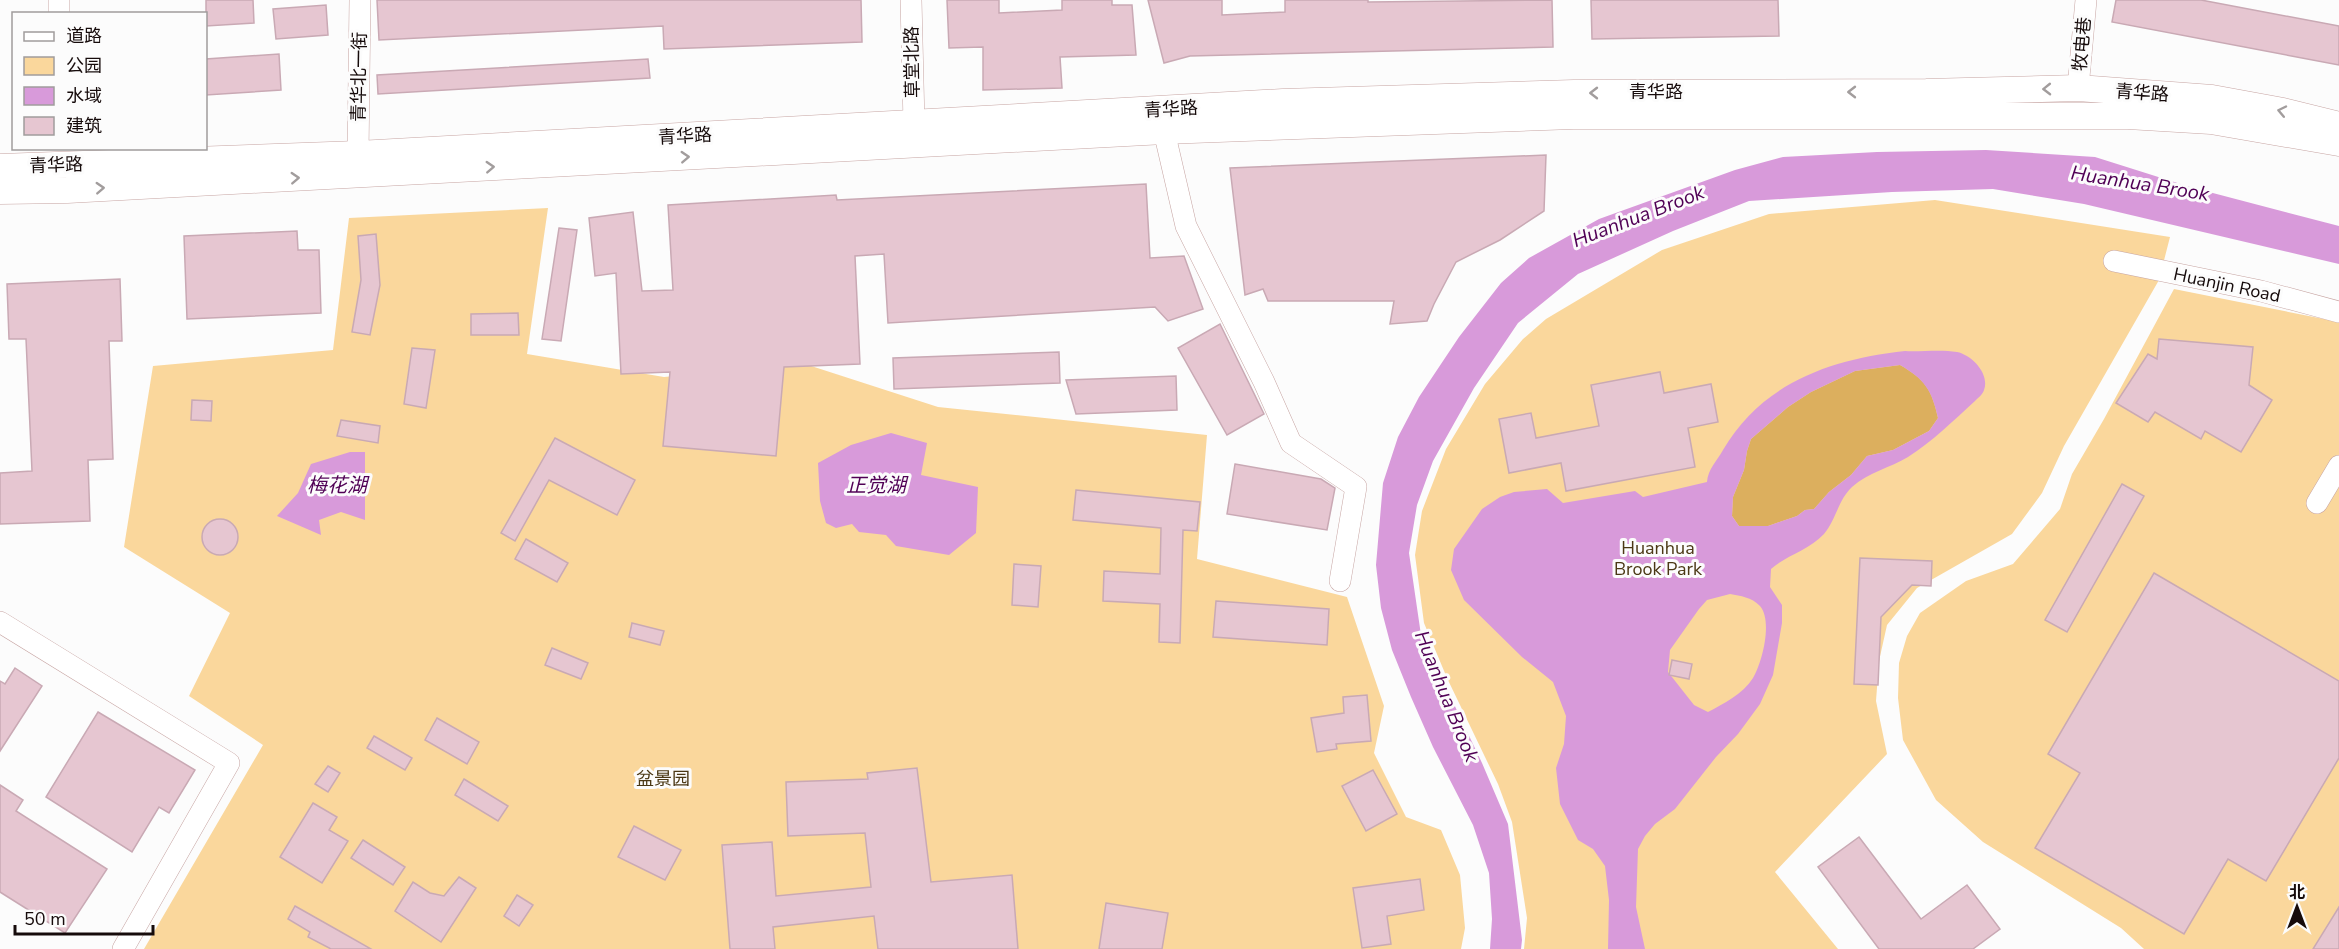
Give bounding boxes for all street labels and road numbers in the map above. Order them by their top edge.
street label: 牧电巷 [2068,16,2096,72]
street label: 草堂北路 [899,26,925,98]
street label: 青华北一街 [346,32,372,122]
street label: 青华路 [2114,79,2170,107]
street label: 青华路 [1629,80,1683,104]
street label: 青华路 [1143,96,1199,122]
street label: 青华路 [657,123,713,149]
street label: 青华路 [29,152,83,178]
street label: Huanjin Road [2171,262,2283,308]

